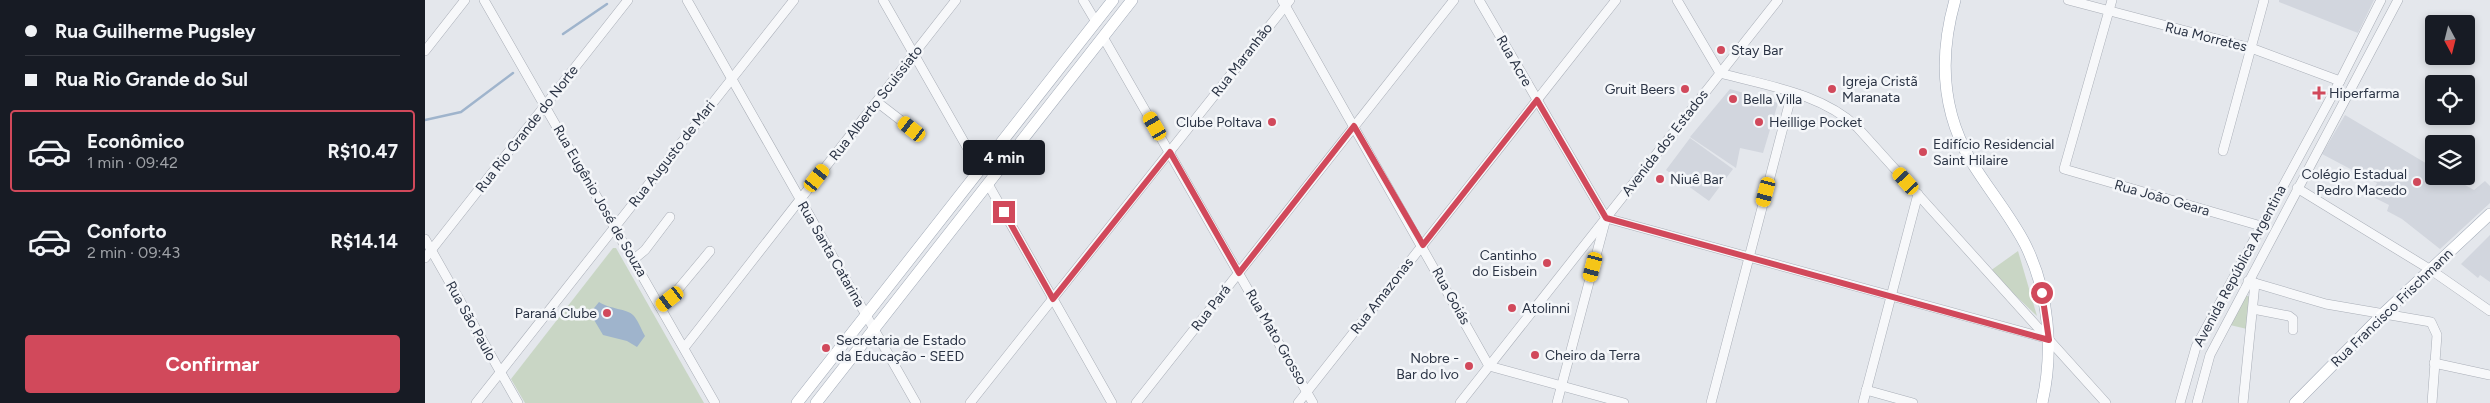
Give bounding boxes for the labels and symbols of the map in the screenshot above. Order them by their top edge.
north arrow [2425,15,2475,65]
street label: Rua Morretes [2163,19,2249,55]
street label: Rua Maranhão [1208,20,1276,100]
street label: Rua Acre [1493,32,1536,90]
street label: Rua Alberto Scuissiato [826,42,926,164]
place label: Stay Bar [1731,42,1783,59]
marker: Stay Bar [1715,44,1727,56]
street label: Rua Rio Grande do Norte [472,62,582,196]
place label: Igreja Cristã Maranata [1842,73,1918,106]
place label: Gruit Beers [1605,81,1675,98]
marker: Gruit Beers [1679,83,1691,95]
marker: Igreja Cristã Maranata [1826,83,1838,95]
place label: Hiperfarma [2329,85,2399,102]
street label: Avenida dos Estados [1618,86,1712,200]
marker: Hiperfarma [2313,87,2325,99]
place label: Bella Villa [1743,91,1802,108]
marker: Bella Villa [1727,93,1739,105]
street label: Rua Augusto de Mari [625,97,719,211]
car [1141,109,1168,143]
car [895,114,928,144]
place label: Clube Poltava [1176,114,1262,131]
place label: Heillige Pocket [1769,114,1862,131]
marker: Clube Poltava [1266,116,1278,128]
marker: Heillige Pocket [1753,116,1765,128]
street label: Rua Eugênio José de Souza [549,122,651,280]
place label: Edifício Residencial Saint Hilaire [1933,136,2054,169]
callout: 4 min [963,140,1045,174]
marker: Edifício Residencial Saint Hilaire [1917,146,1929,158]
car [801,162,832,194]
car [1890,165,1921,197]
place label: Colégio Estadual Pedro Macedo [2302,166,2407,199]
place label: Niuê Bar [1670,171,1724,188]
marker: Niuê Bar [1654,173,1666,185]
car [1754,176,1777,208]
street label: Rua João Geara [2112,176,2212,220]
marker: Colégio Estadual Pedro Macedo [2411,176,2423,188]
street label: Avenida República Argentina [2190,182,2290,350]
street label: Rua Santa Catarina [794,198,868,310]
route end [993,201,1015,223]
street label: Rua Francisco Frischmann [2328,245,2457,371]
place label: Cantinho do Eisbein [1472,247,1537,280]
car [1581,251,1604,283]
street label: Rua Amazonas [1347,254,1417,338]
marker: Cantinho do Eisbein [1541,257,1553,269]
street label: Rua Goiás [1428,264,1474,328]
street label: Rua São Paulo [442,278,500,364]
street label: Rua Pará [1188,281,1234,335]
route start [2031,282,2053,304]
car [653,284,686,314]
street label: Rua Mato Grosso [1242,286,1310,388]
place label: Atolinni [1522,300,1570,317]
marker: Atolinni [1506,302,1518,314]
place label: Paraná Clube [515,305,597,322]
marker: Paraná Clube [601,307,613,319]
place label: Secretaria de Estado da Educação - SEED [836,332,966,365]
marker: Secretaria de Estado da Educação - SEED [820,342,832,354]
place label: Cheiro da Terra [1545,347,1640,364]
marker: Cheiro da Terra [1529,349,1541,361]
place label: Nobre - Bar do Ivo [1396,350,1459,383]
marker: Nobre - Bar do Ivo [1463,360,1475,372]

